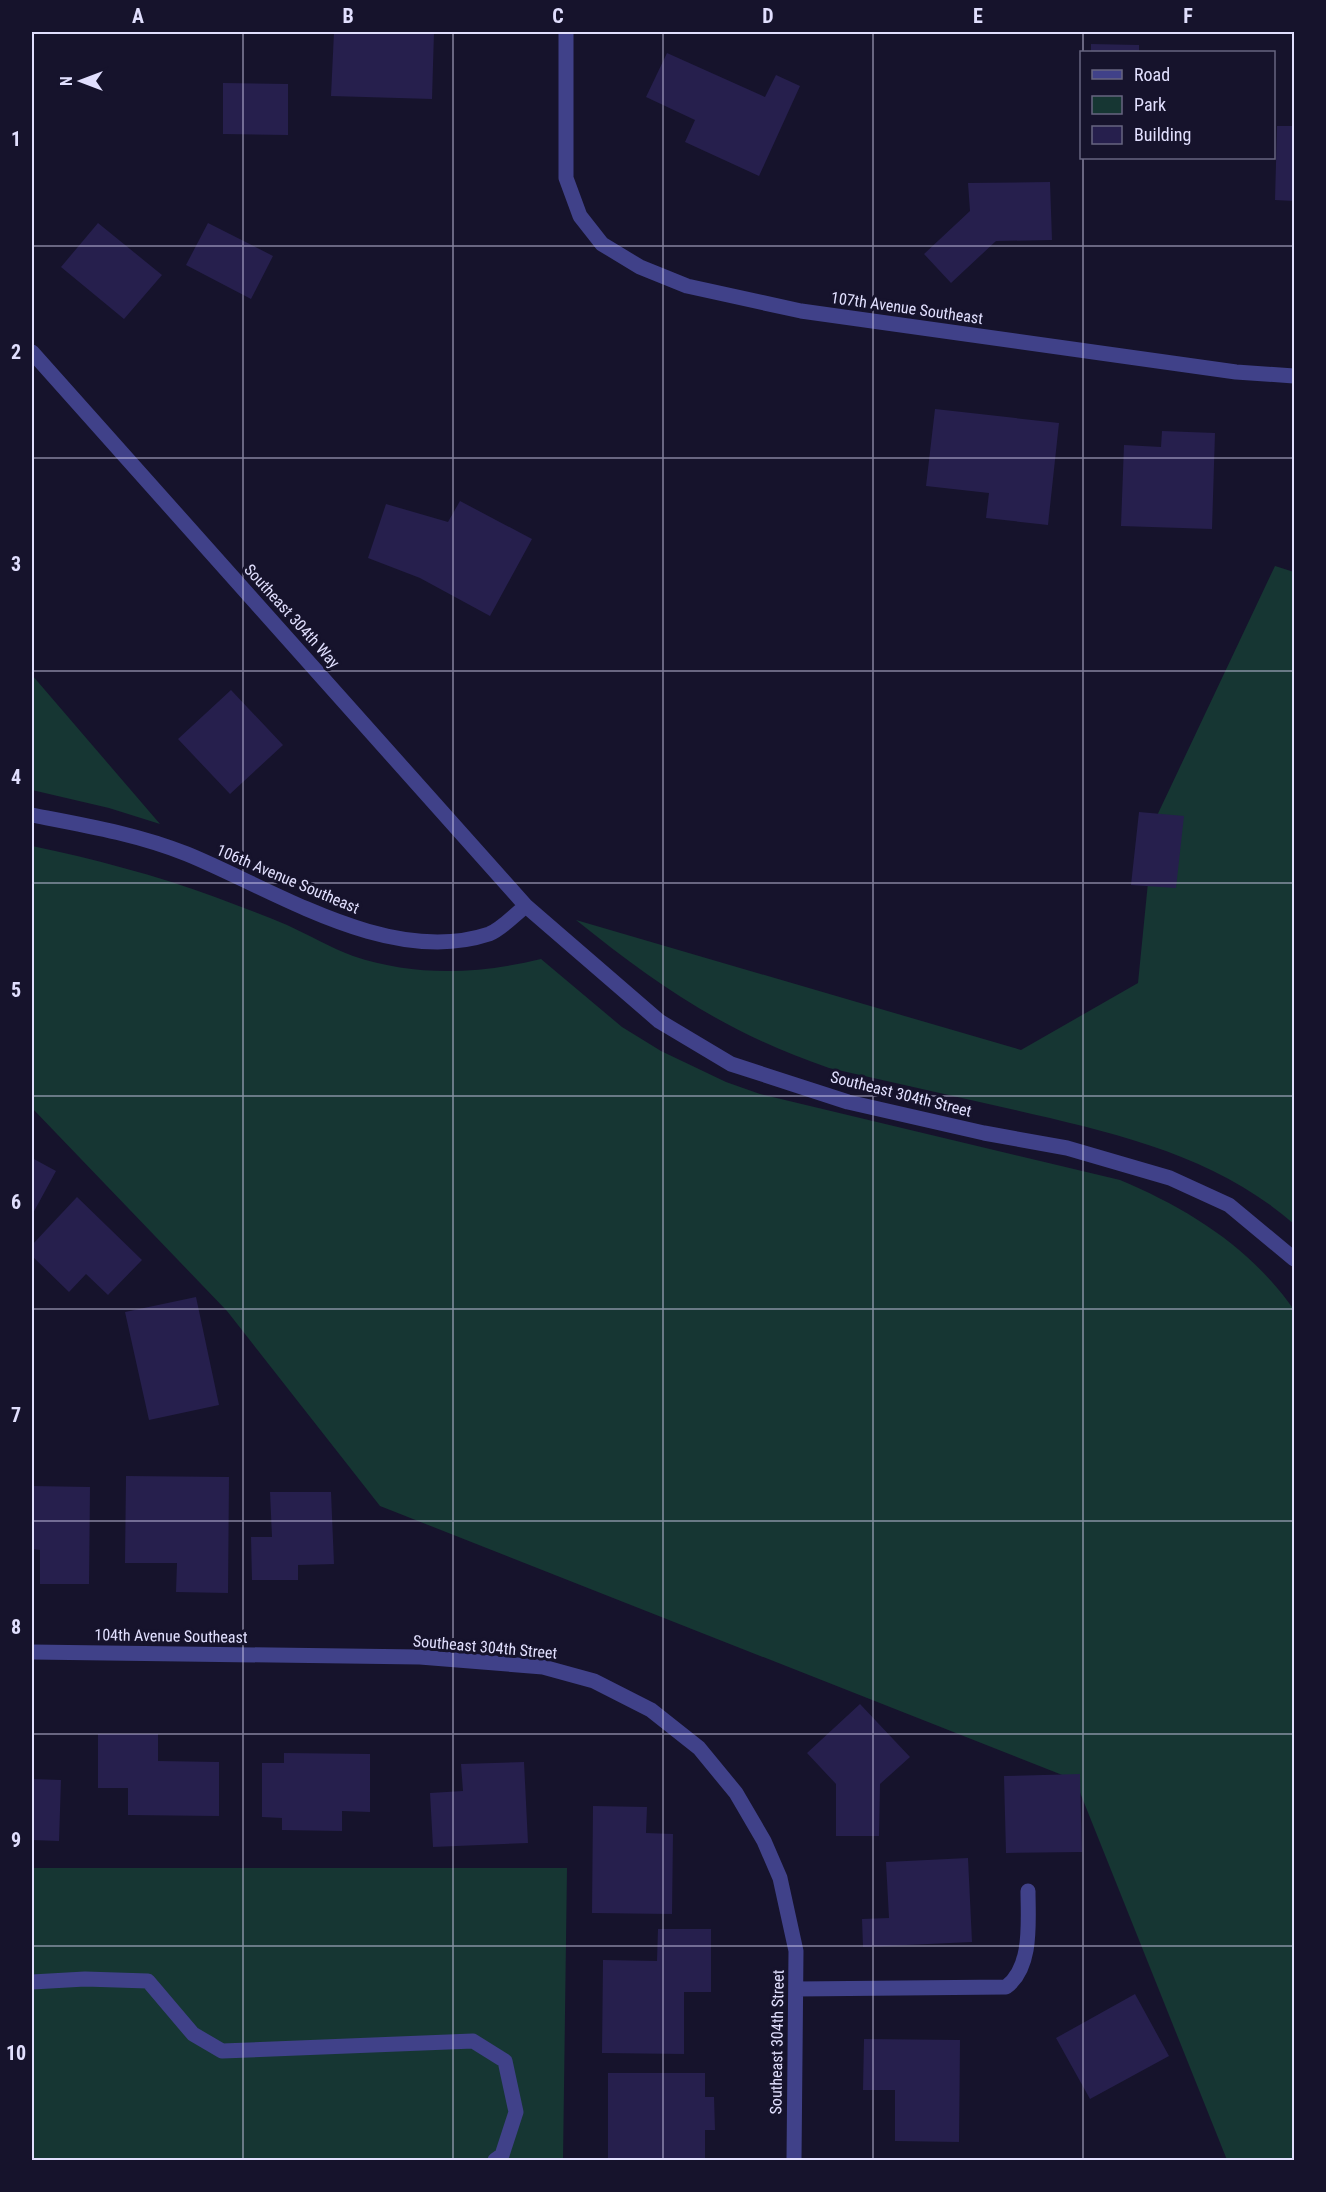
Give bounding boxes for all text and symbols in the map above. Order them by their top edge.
text: A [132,4,144,28]
text: B [342,4,354,28]
text: C [552,4,564,28]
text: D [762,4,774,28]
text: E [973,4,983,28]
text: F [1183,4,1193,28]
north arrow [51,51,111,111]
legend [1080,51,1275,159]
text: Road [1134,64,1170,85]
text: N [57,76,76,86]
text: Park [1134,94,1166,115]
text: Building [1134,124,1191,145]
text: 1 [11,127,21,151]
street label: 107th Avenue Southeast [830,288,984,328]
text: 2 [11,340,21,364]
text: 3 [11,552,21,576]
street label: Southeast 304th Way [240,560,344,672]
text: 4 [11,765,21,789]
street label: 106th Avenue Southeast [214,840,363,918]
text: 5 [11,978,21,1002]
street label: Southeast 304th Street [828,1067,974,1121]
text: 6 [11,1190,21,1214]
text: 7 [11,1403,21,1427]
text: 8 [11,1615,21,1639]
street label: 104th Avenue Southeast [94,1625,248,1647]
street label: Southeast 304th Street [412,1631,558,1663]
text: 9 [11,1828,21,1852]
street label: Southeast 304th Street [766,1969,788,2115]
text: 10 [6,2041,26,2065]

